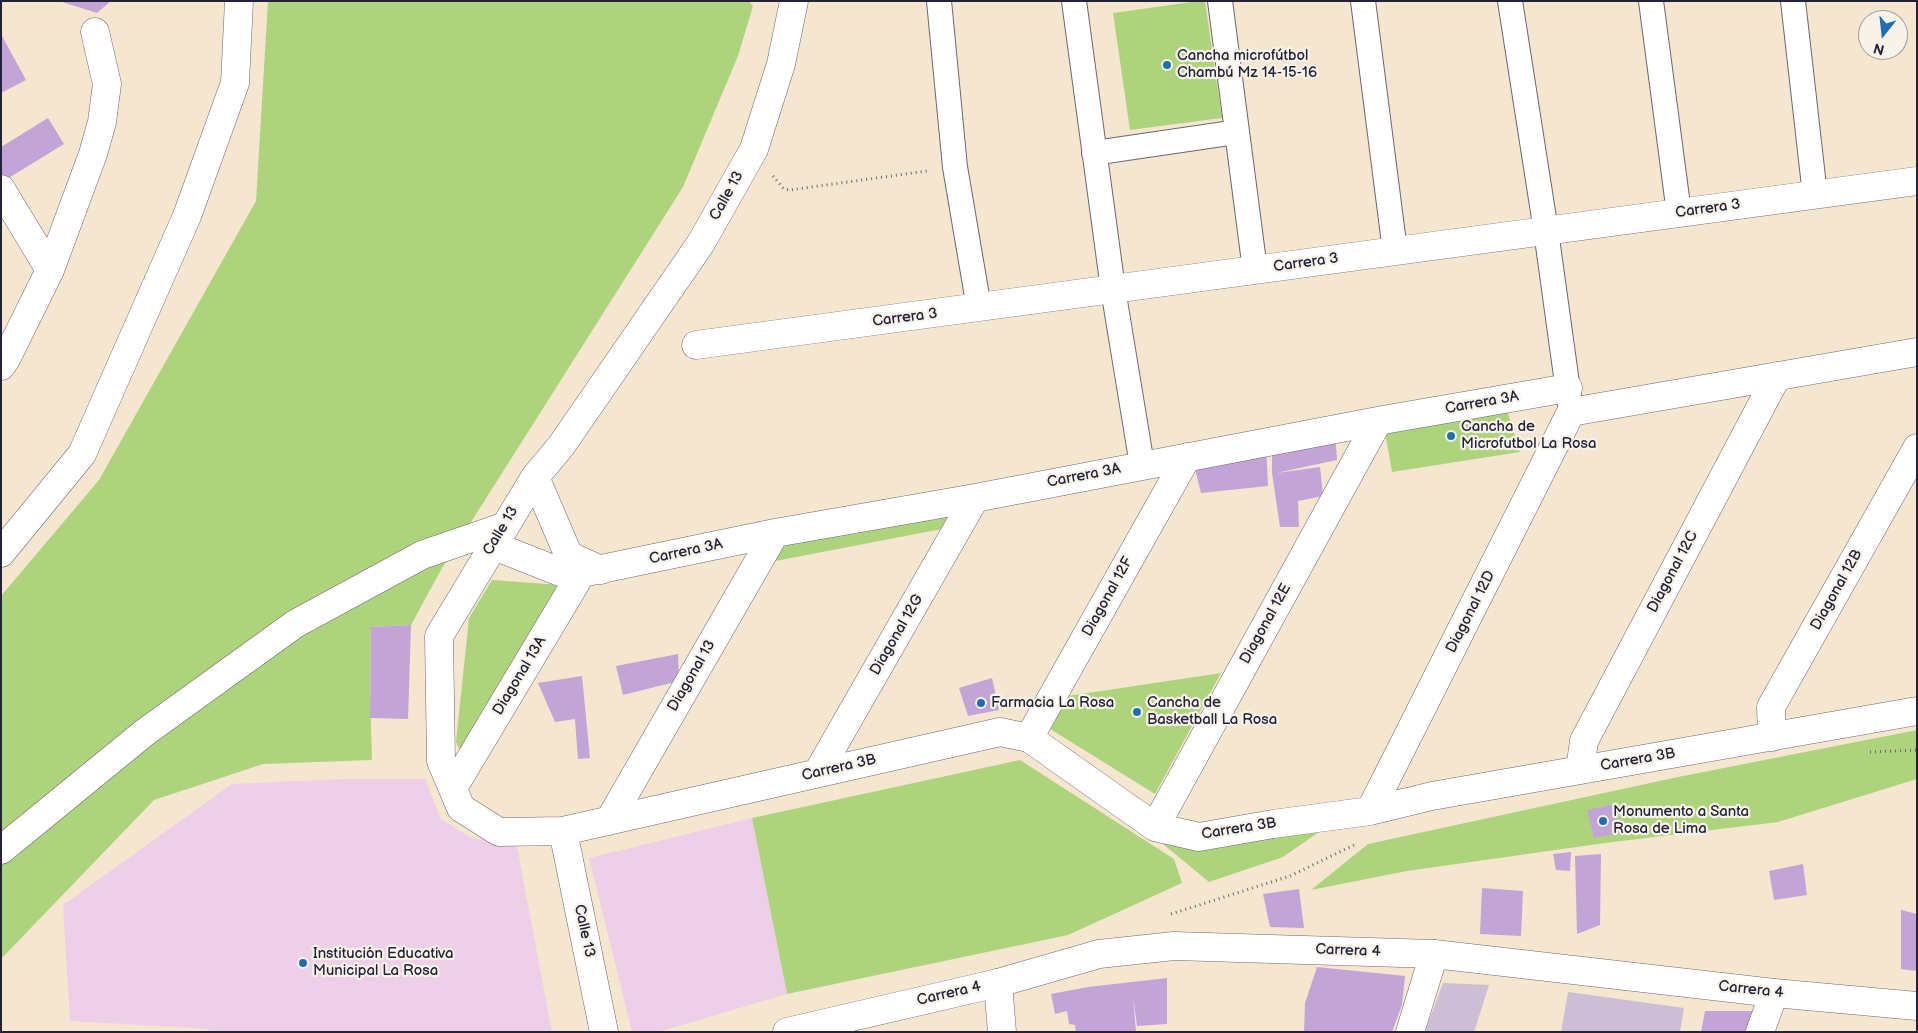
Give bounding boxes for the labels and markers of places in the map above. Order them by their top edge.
place label: Cancha microfútbol Chambú Mz 14-15-16 [1177,47,1317,82]
marker: Cancha microfútbol Chambú Mz 14-15-16 [1161,59,1173,71]
place label: Cancha de Microfutbol La Rosa [1461,418,1597,453]
marker: Cancha de Microfutbol La Rosa [1445,430,1457,442]
place label: Farmacia La Rosa [991,694,1114,712]
place label: Cancha de Basketball La Rosa [1147,694,1277,729]
marker: Farmacia La Rosa [975,697,987,709]
marker: Cancha de Basketball La Rosa [1131,706,1143,718]
place label: Monumento a Santa Rosa de Lima [1613,803,1749,838]
marker: Monumento a Santa Rosa de Lima [1597,815,1609,827]
place label: Institución Educativa Municipal La Rosa [313,945,454,980]
marker: Institución Educativa Municipal La Rosa [297,957,309,969]

